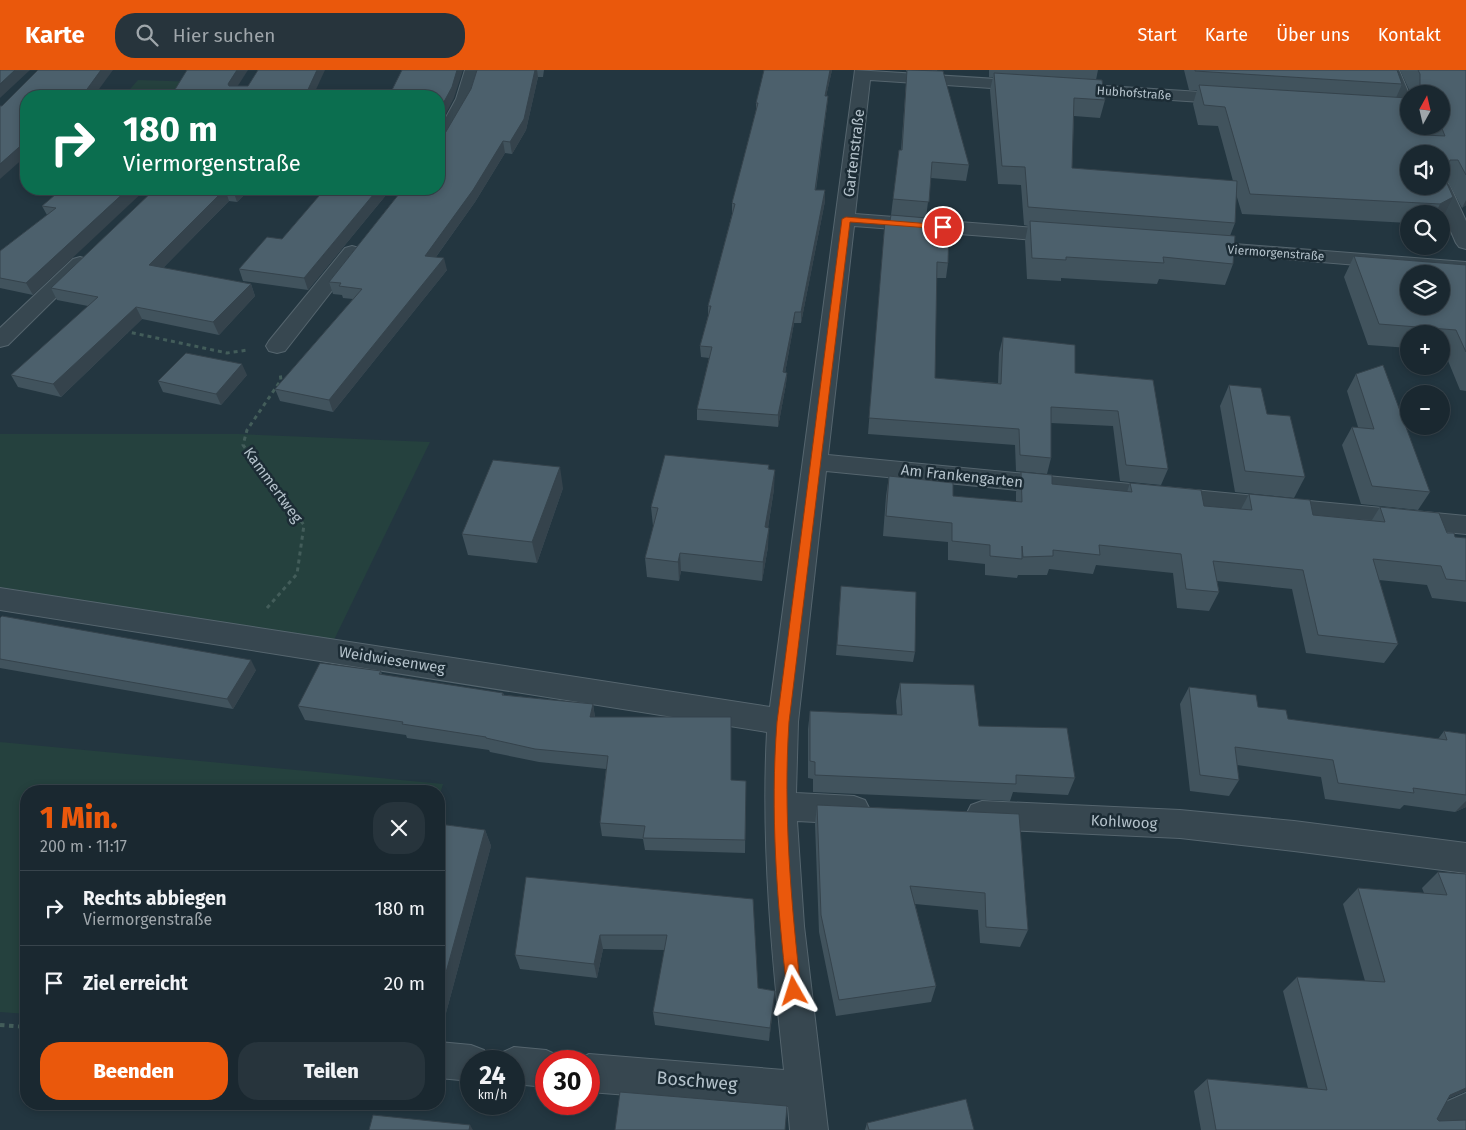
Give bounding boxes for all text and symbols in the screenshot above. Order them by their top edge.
search box [115,13,465,58]
text: Karte [25,21,85,49]
icon: search [133,21,161,49]
text: Hier suchen [173,24,275,47]
text: Start [1137,24,1177,46]
text: Karte [1205,24,1248,46]
text: Über uns [1276,24,1350,46]
text: Kontakt [1378,24,1441,46]
street label: Hubhofstraße [1096,83,1172,103]
north arrow [1400,85,1450,135]
map controls [1400,85,1450,435]
text: 180 m [123,108,218,150]
street label: Gartenstraße [840,108,868,198]
icon: right [40,110,105,175]
button: sound [1400,145,1450,195]
text: Viermorgenstraße [123,150,301,177]
button: search [1400,205,1450,255]
pin [922,206,964,248]
icon: arrive [929,213,957,241]
street label: Viermorgenstraße [1227,243,1325,263]
button: layers [1400,265,1450,315]
button: + [1400,325,1450,375]
button: − [1400,385,1450,435]
street label: Kammertweg [240,444,306,526]
street label: Am Frankengarten [900,461,1024,491]
street label: Weidwiesenweg [338,643,447,677]
text: 1 Min. [40,800,118,836]
button: close [373,802,425,854]
street label: Kohlwoog [1090,811,1158,833]
text: 200 m · 11:17 [40,837,127,856]
text: Rechts abbiegen [83,887,226,910]
icon: right [40,894,68,922]
text: 180 m [374,897,425,920]
text: Viermorgenstraße [83,910,212,929]
position arrow [767,964,819,1016]
icon: arrive [40,969,68,997]
text: Ziel erreicht [83,972,188,995]
text: 20 m [384,972,425,995]
button: Beenden [40,1042,228,1100]
button: Teilen [238,1042,425,1100]
speed limit sign: 30 [535,1050,600,1115]
text: 24 [479,1061,506,1091]
street label: Boschweg [656,1067,739,1096]
text: km/h [478,1088,507,1102]

